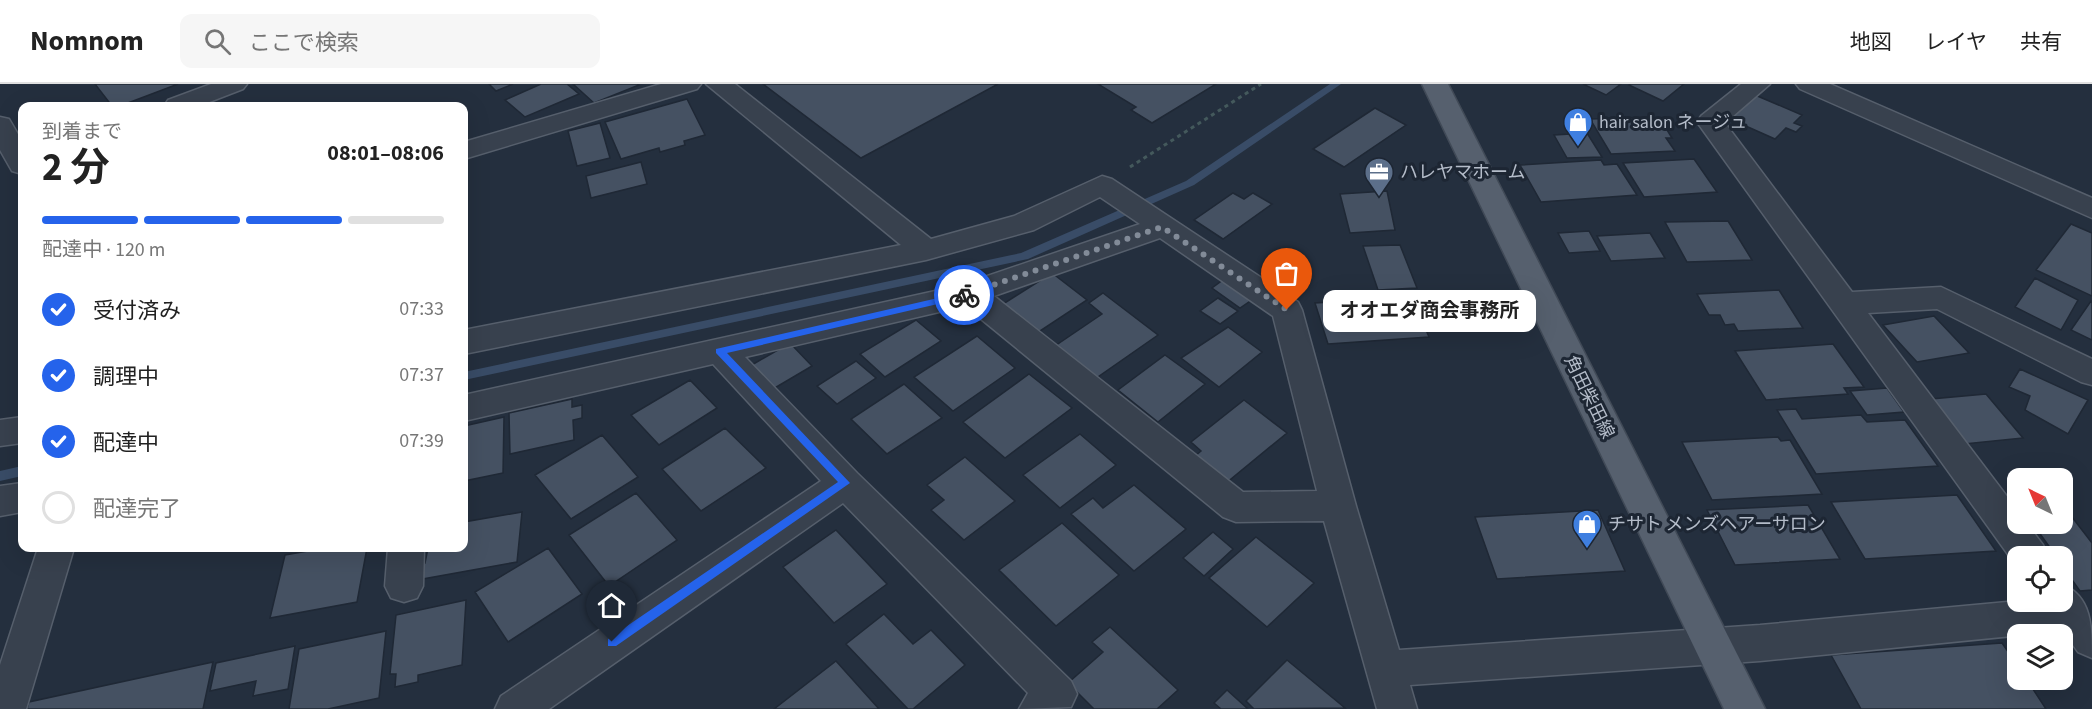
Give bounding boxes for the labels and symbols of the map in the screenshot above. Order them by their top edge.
shop icon: hair salon ネージュ [1562,106,1594,148]
place label: hair salon ネージュ [1599,110,1747,135]
office icon: ハレヤマホーム [1363,156,1395,198]
place label: ハレヤマホーム [1400,160,1525,185]
pin [1261,248,1312,310]
courier [934,265,994,325]
callout: オオエダ商会事務所 [1323,289,1536,331]
street label: 角田柴田線 [1558,351,1620,443]
north arrow [2007,468,2073,534]
shop icon: チサト メンズヘアーサロン [1571,508,1603,550]
place label: チサト メンズヘアーサロン [1608,512,1826,537]
pin [586,580,637,642]

